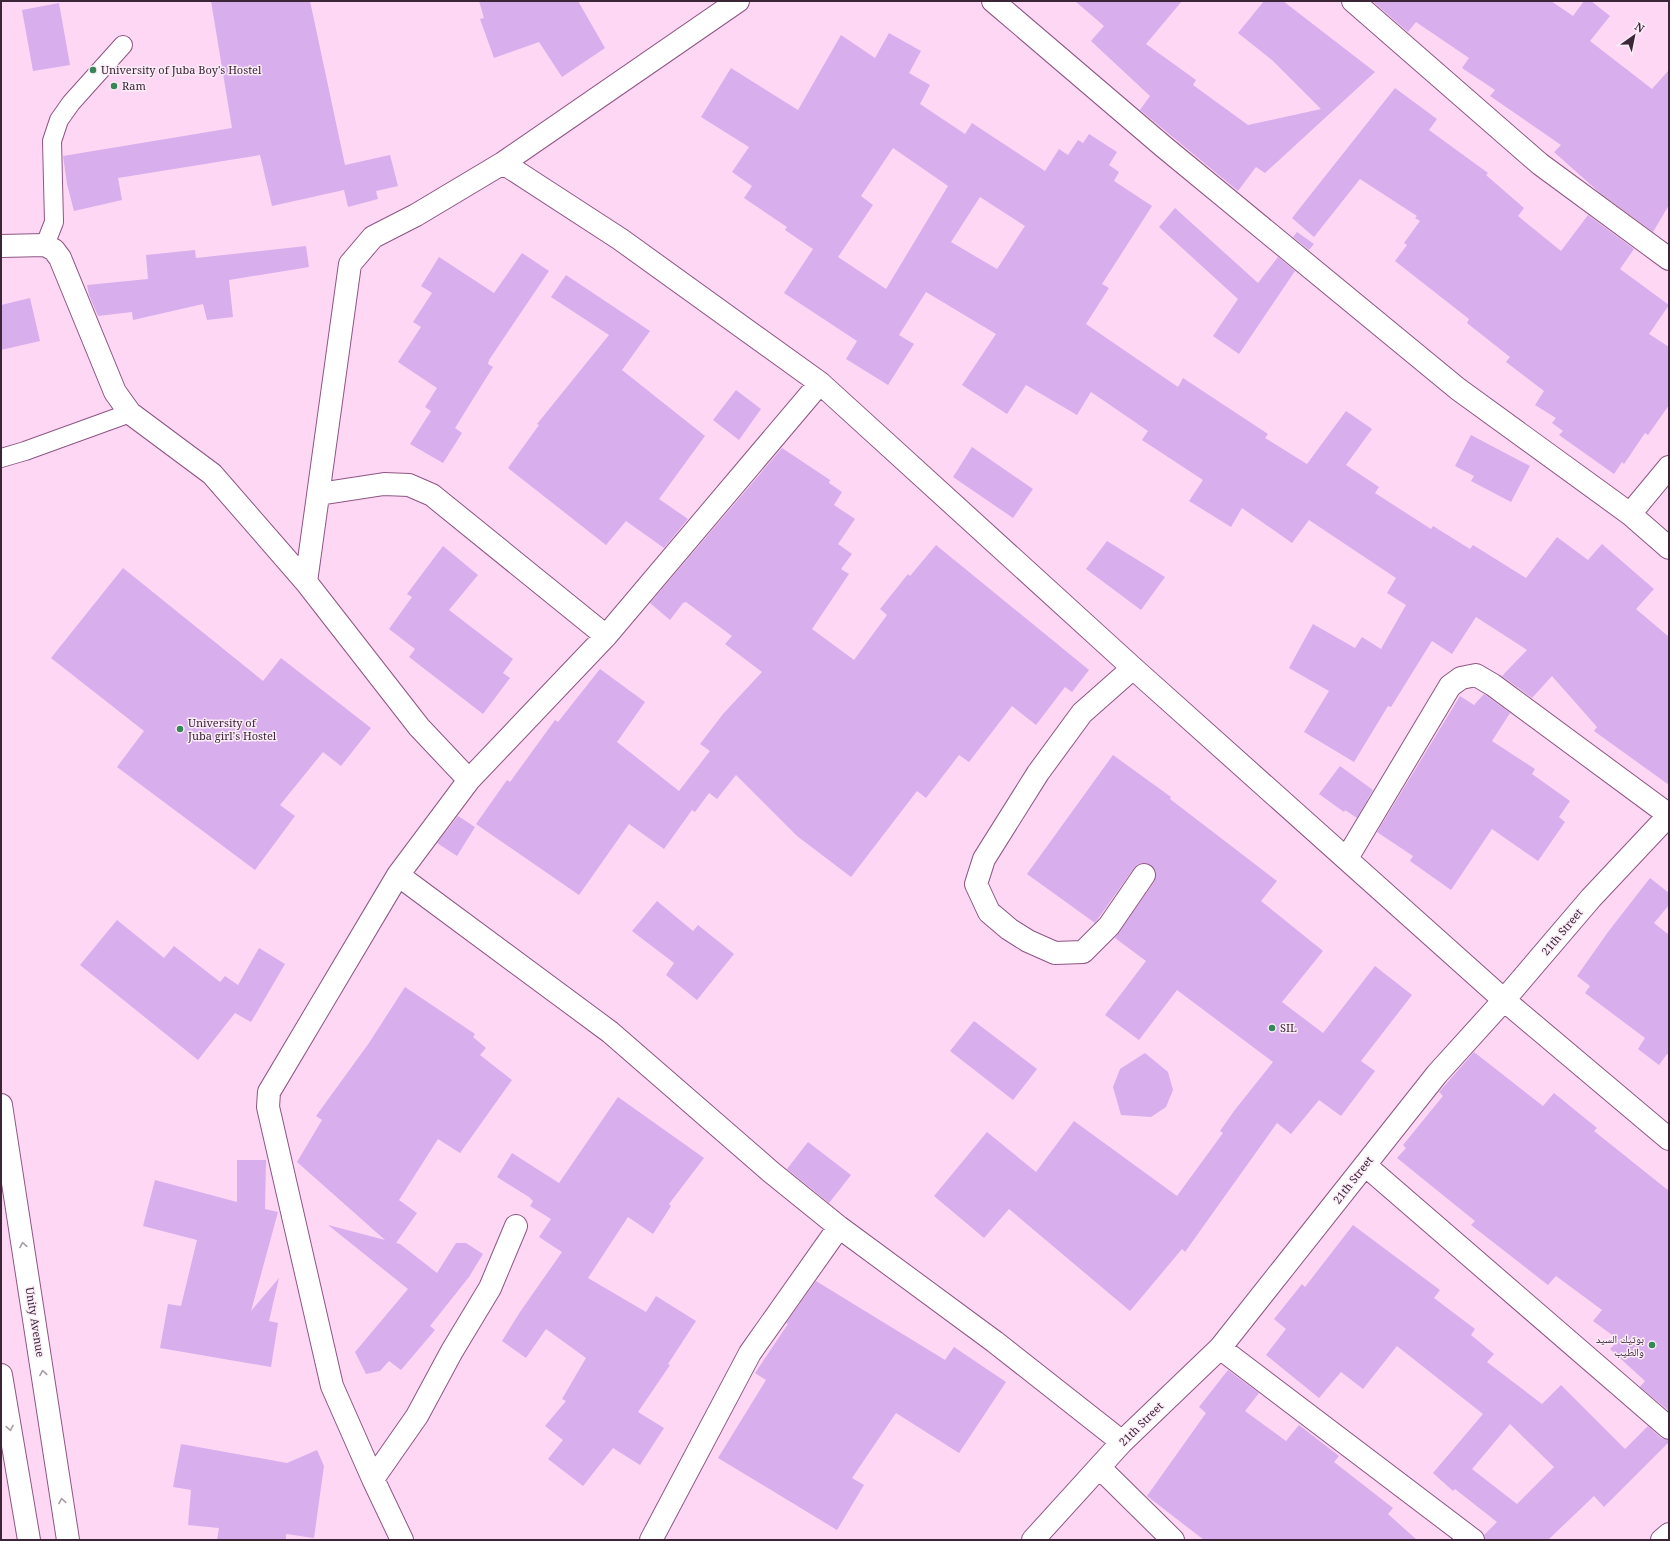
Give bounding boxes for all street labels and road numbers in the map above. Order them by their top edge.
street label: 21th Street [1538,905,1586,958]
street label: 21th Street [1329,1153,1376,1207]
street label: Unity Avenue [23,1286,48,1358]
street label: 21th Street [1115,1398,1166,1449]

